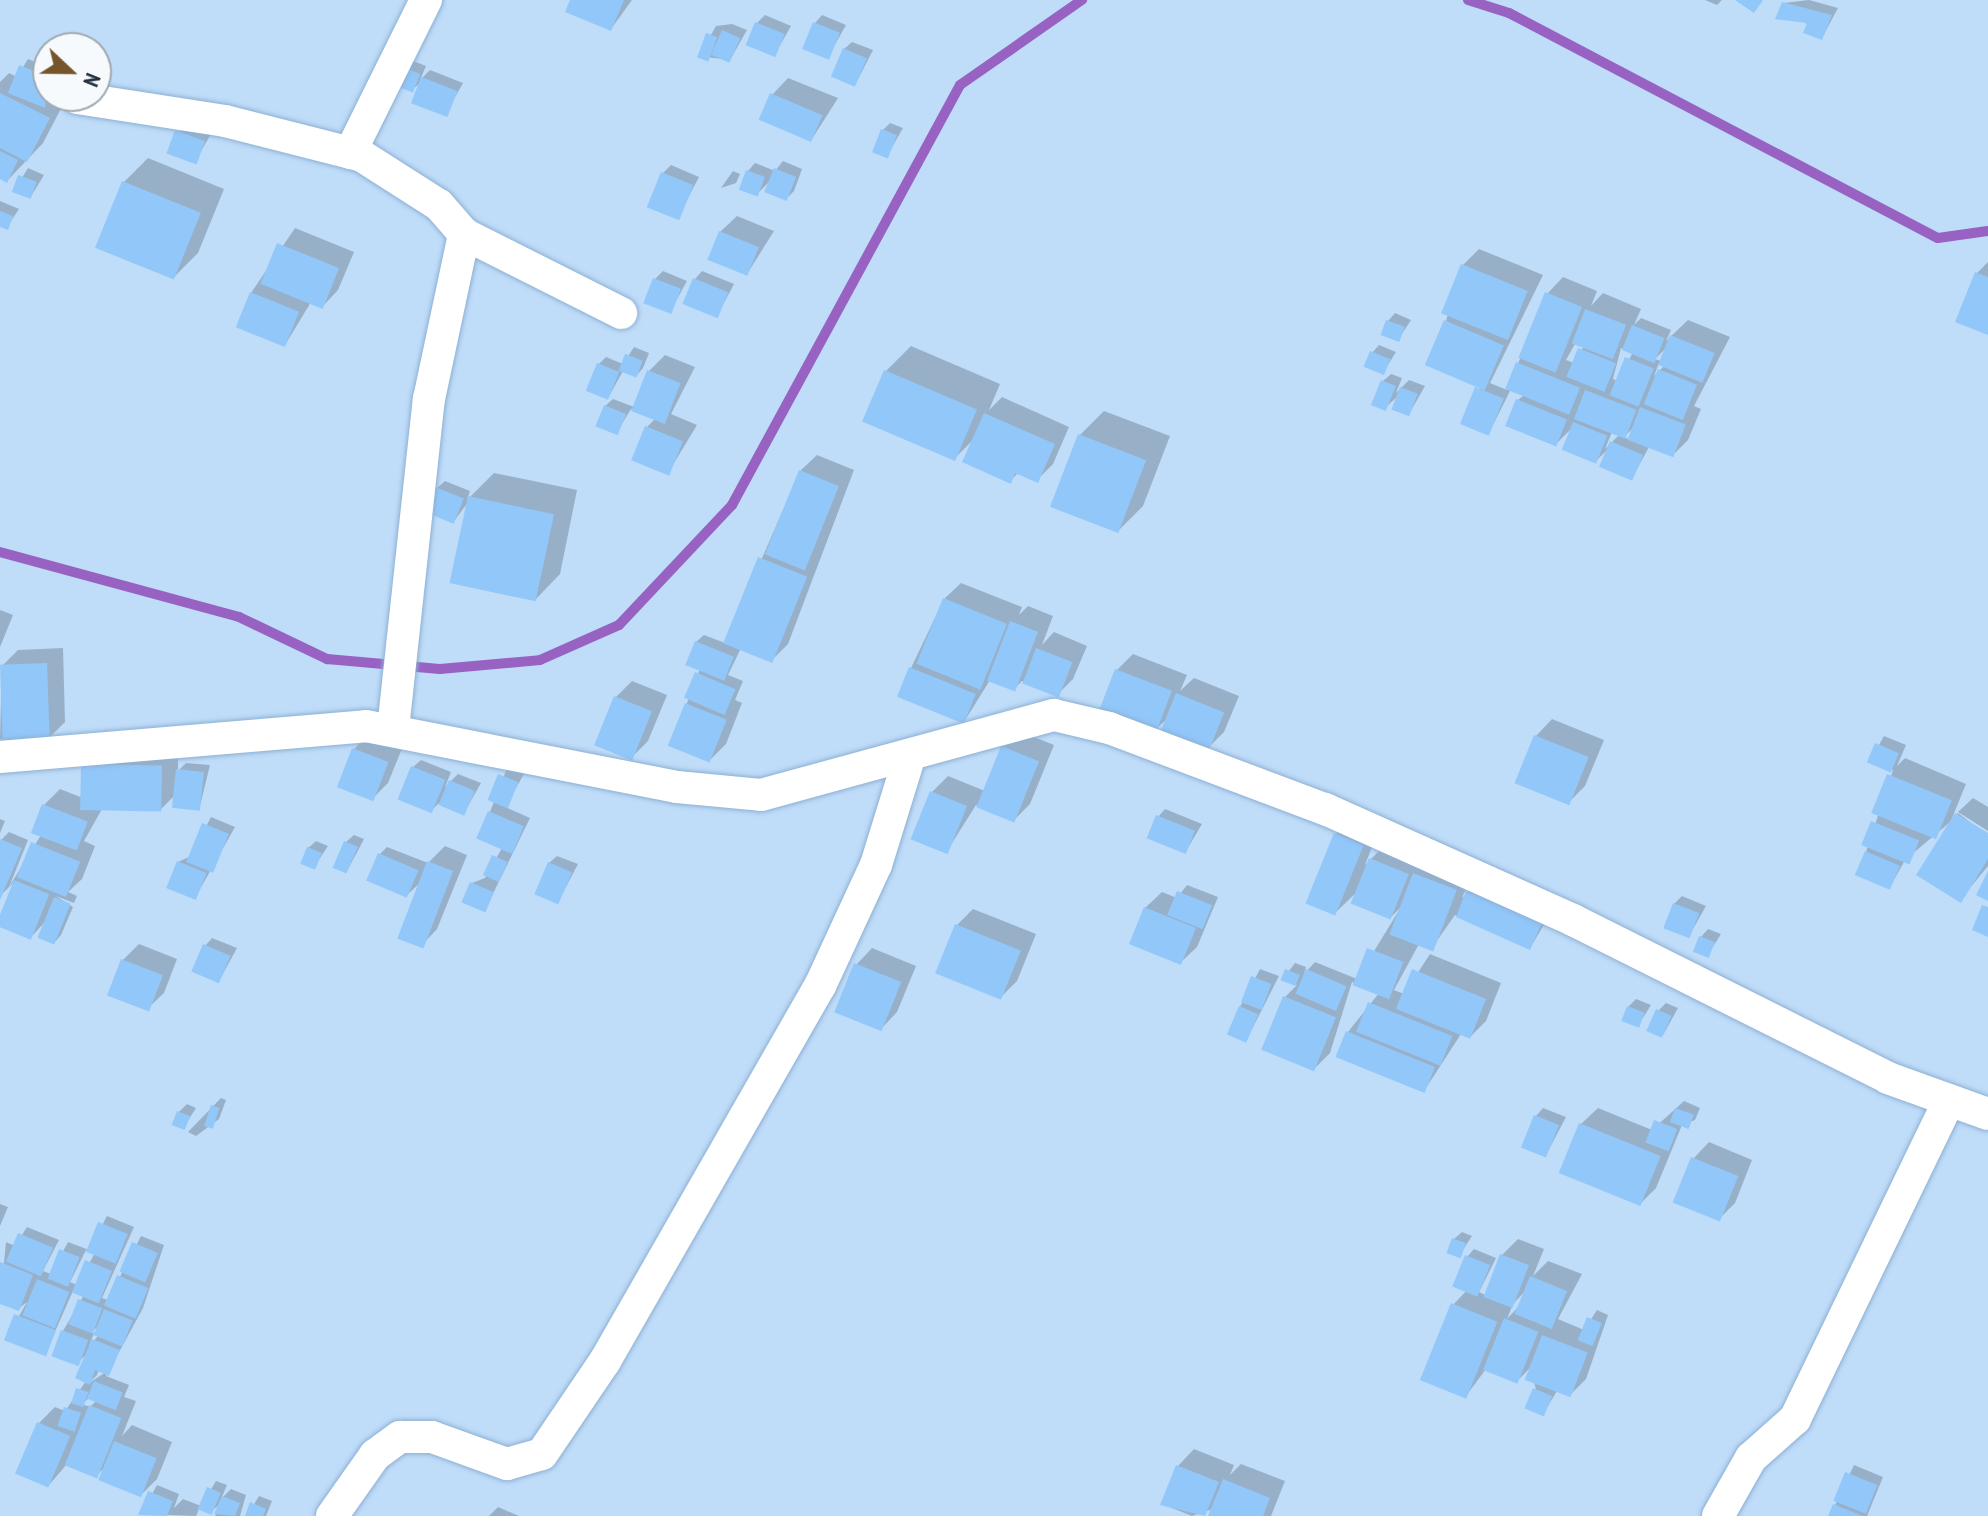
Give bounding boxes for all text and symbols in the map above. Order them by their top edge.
north arrow [32,32,112,112]
text: N [77,69,108,91]

